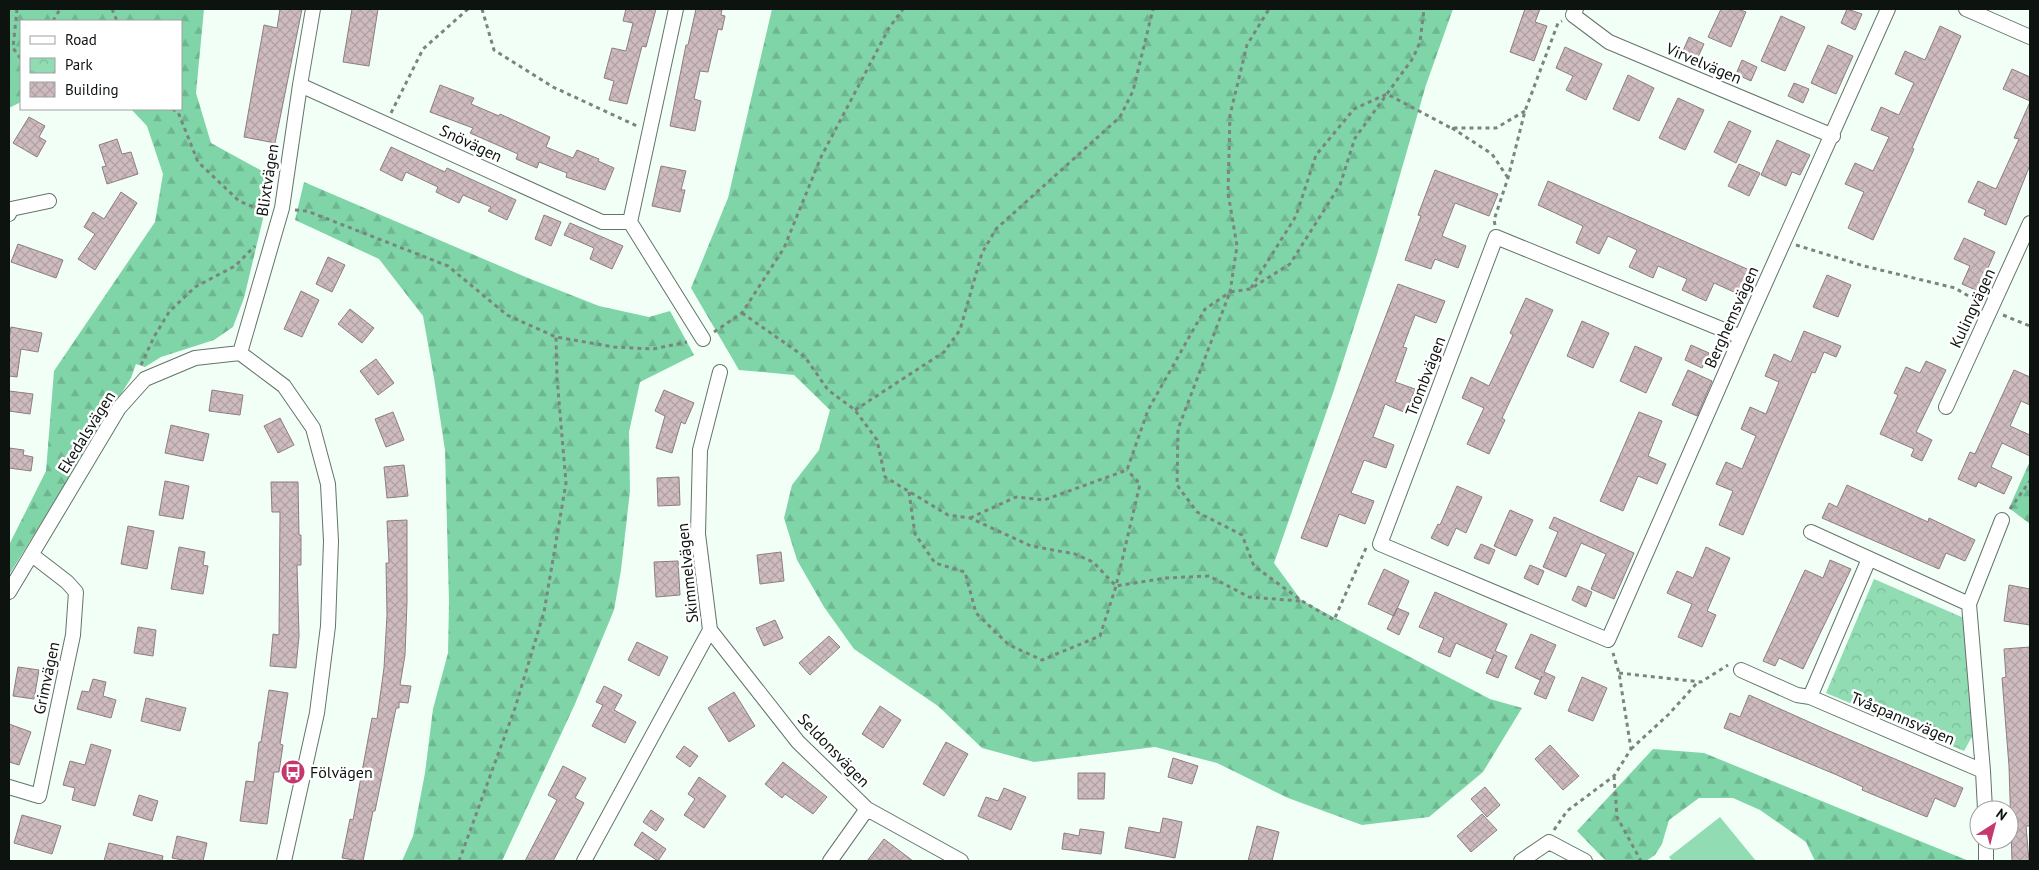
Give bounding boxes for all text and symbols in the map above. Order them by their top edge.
legend [20,20,182,110]
text: Road [65,30,97,49]
street label: Virvelvägen [1662,38,1745,88]
text: Park [65,55,93,74]
text: Building [65,80,119,99]
street label: Snövägen [437,120,505,166]
street label: Blixtvägen [251,142,283,218]
street label: Berghemsvägen [1700,263,1762,371]
street label: Kulingvägen [1945,265,1999,351]
street label: Trombvägen [1401,333,1449,419]
street label: Ekedalsvägen [53,387,119,477]
street label: Skimmelvägen [672,522,702,624]
street label: Grimvägen [29,640,63,716]
street label: Tvåspannsvägen [1848,687,1958,749]
street label: Seldonsvägen [794,709,874,791]
bus stop icon: Fölvägen [280,759,306,785]
place label: Fölvägen [310,762,373,782]
north arrow [1969,800,2019,850]
text: N [1993,804,2011,824]

